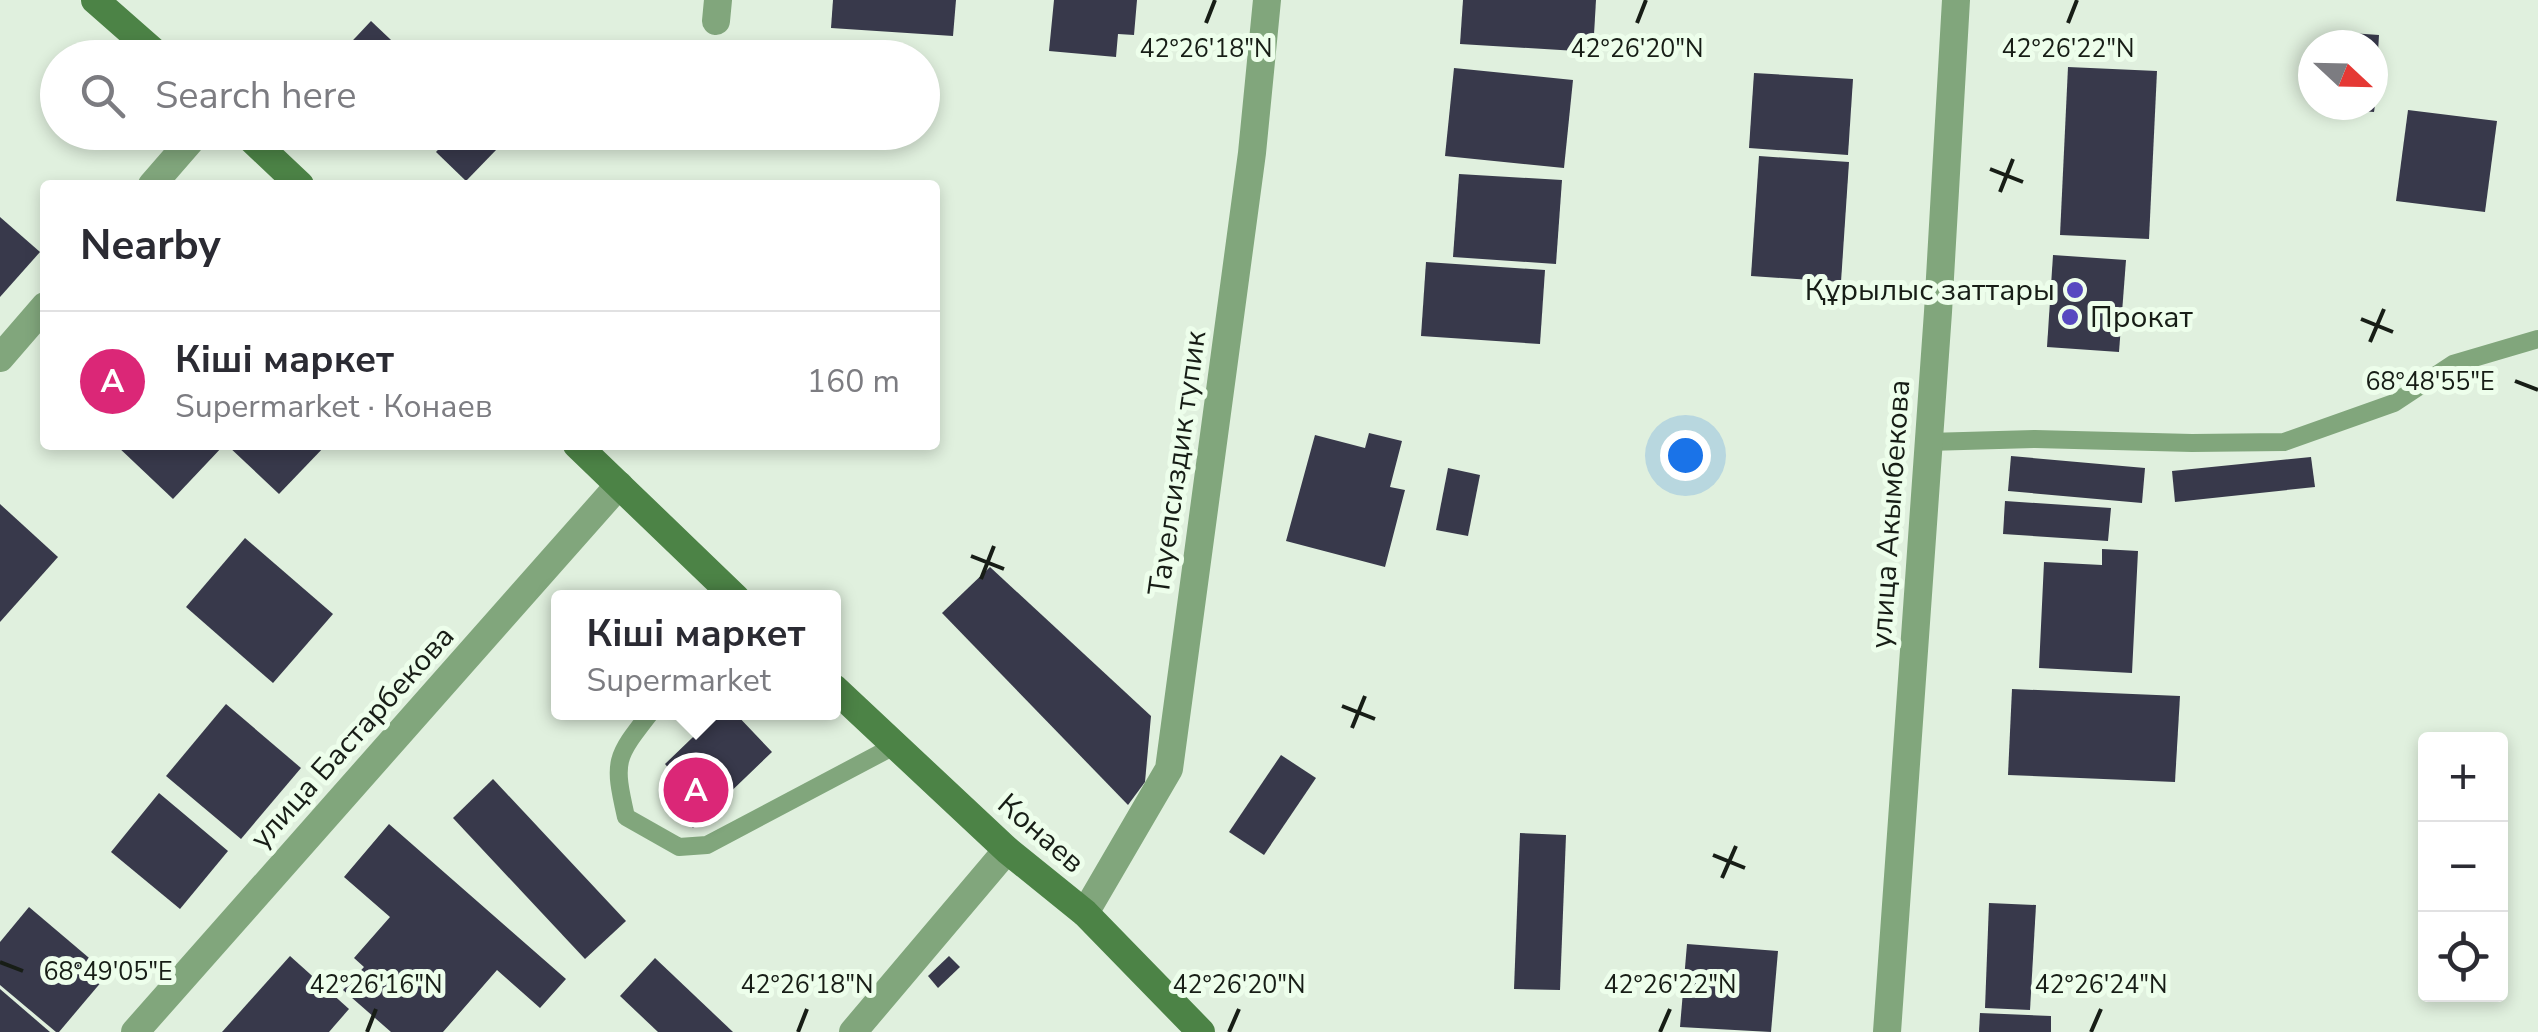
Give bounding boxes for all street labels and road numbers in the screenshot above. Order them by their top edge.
street label: Тауелсиздик тупик [1139,328,1216,598]
street label: улица Акымбекова [1861,378,1920,650]
street label: улица Бастарбекова [241,617,464,858]
street label: Конаев [989,784,1093,882]

